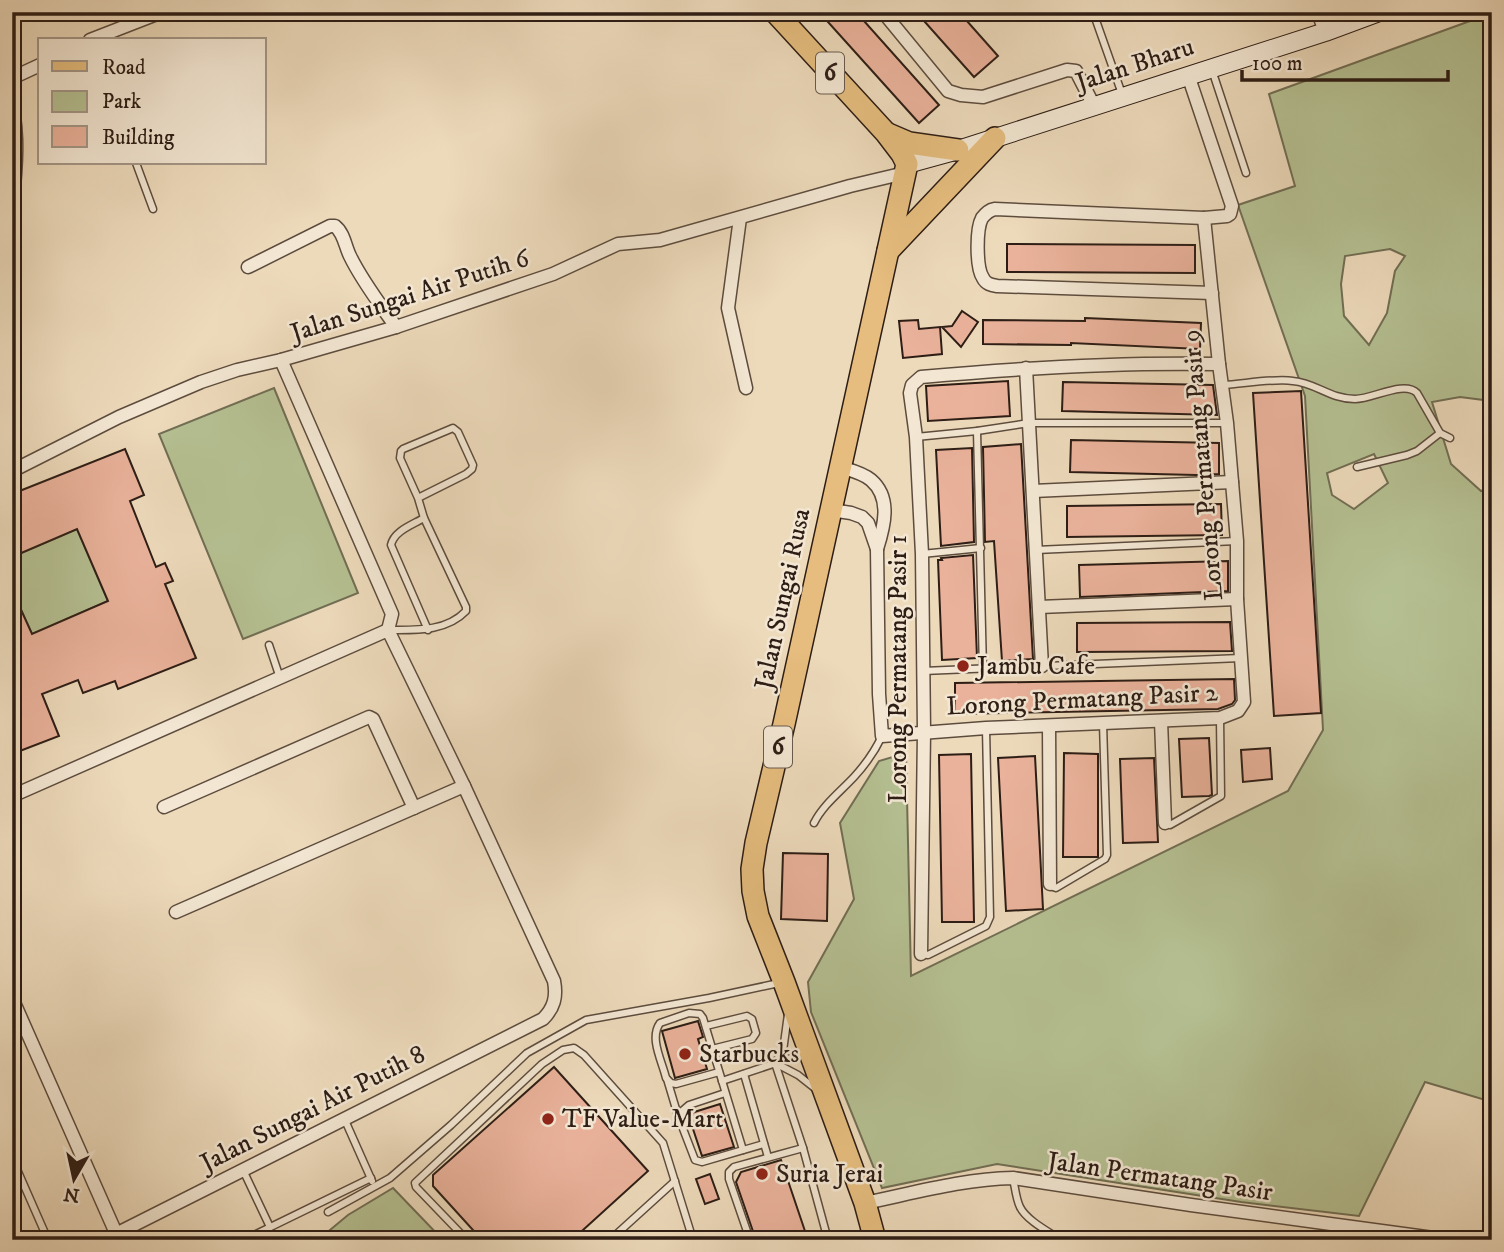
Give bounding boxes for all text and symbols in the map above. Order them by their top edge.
street label: Jalan Bharu [1070,30,1198,100]
legend [38,38,266,164]
scale bar [1242,38,1448,82]
text: 100 m [1252,51,1303,77]
road number: 6 [816,52,844,94]
text: Road [102,55,146,81]
text: Park [102,89,142,115]
text: Building [102,125,175,151]
street label: Jalan Sungai Air Putih 6 [285,241,535,351]
street label: Lorong Permatang Pasir 9 [1175,328,1231,602]
street label: Jalan Sungai Rusa [747,505,818,694]
street label: Lorong Permatang Pasir 1 [882,535,915,803]
place label: Jambu Cafe [975,650,1095,683]
marker: Jambu Cafe [955,658,971,674]
street label: Lorong Permatang Pasir 2 [945,676,1219,724]
road number: 6 [764,726,792,768]
street label: Jalan Sungai Air Putih 8 [193,1038,431,1181]
place label: Starbucks [699,1038,799,1071]
marker: Starbucks [677,1046,693,1062]
place label: TF Value-Mart [562,1103,724,1136]
marker: TF Value-Mart [540,1111,556,1127]
north arrow [38,1144,108,1214]
street label: Jalan Permatang Pasir [1043,1145,1275,1209]
place label: Suria Jerai [776,1158,883,1191]
marker: Suria Jerai [754,1166,770,1182]
text: N [62,1182,81,1207]

